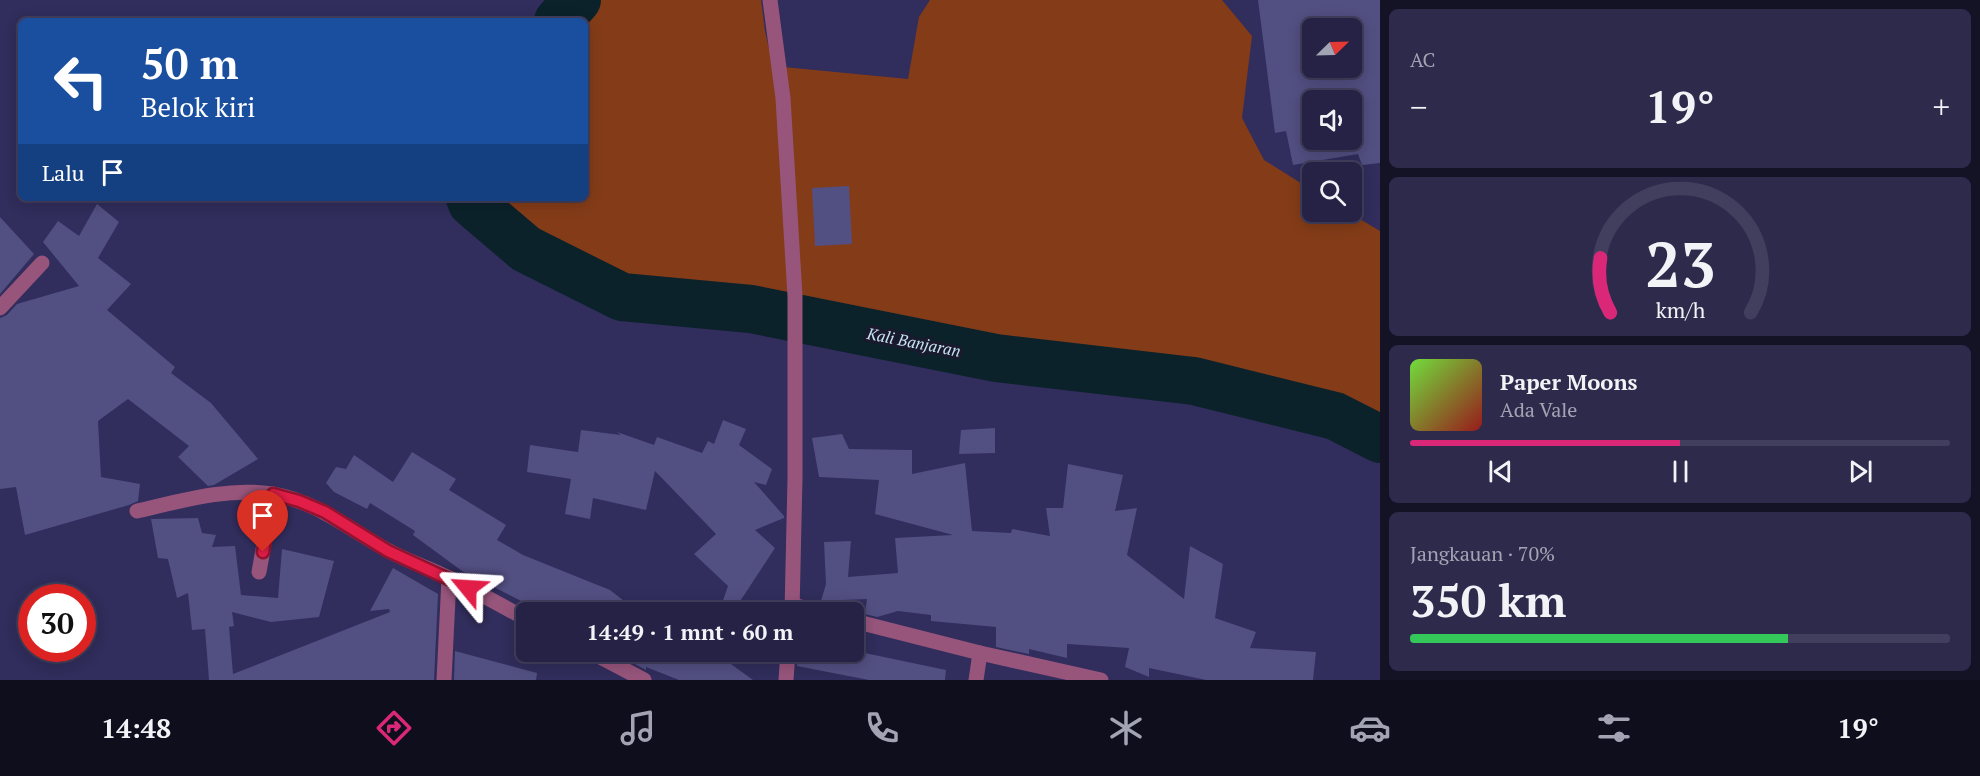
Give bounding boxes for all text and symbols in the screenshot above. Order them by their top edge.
north arrow [1302,18,1362,78]
map controls [1302,18,1362,222]
text: 50 m [141,35,239,91]
icon: left [42,42,120,120]
text: AC [1410,46,1435,73]
text: 19° [1645,76,1715,136]
text: − [1410,85,1428,128]
text: + [1932,85,1950,128]
text: Belok kiri [141,89,255,125]
button: sound [1302,90,1362,150]
icon: arrive [96,156,129,189]
text: Lalu [42,158,84,187]
button: search [1302,162,1362,222]
text: 23 [1645,222,1715,305]
text: km/h [1655,297,1705,325]
water label: Kali Banjaran [864,322,963,362]
text: Paper Moons [1500,367,1638,396]
text: Ada Vale [1500,396,1577,423]
icon: previous [1484,455,1517,488]
icon: pause [1664,455,1697,488]
icon: next [1844,455,1877,488]
pin [237,490,288,552]
icon: arrive [246,499,279,532]
text: Jangkauan · 70% [1410,540,1555,567]
position arrow [436,556,500,620]
text: 350 km [1410,570,1566,630]
speed limit sign: 30 [18,584,96,662]
text: 14:49 · 1 mnt · 60 m [587,617,793,646]
icon: directions [373,707,415,749]
icon: music [617,707,659,749]
icon: phone [861,707,903,749]
icon: climate [1105,707,1147,749]
icon: car [1349,707,1391,749]
icon: filters [1593,707,1635,749]
text: 14:48 [101,710,171,746]
text: 19° [1837,710,1879,746]

